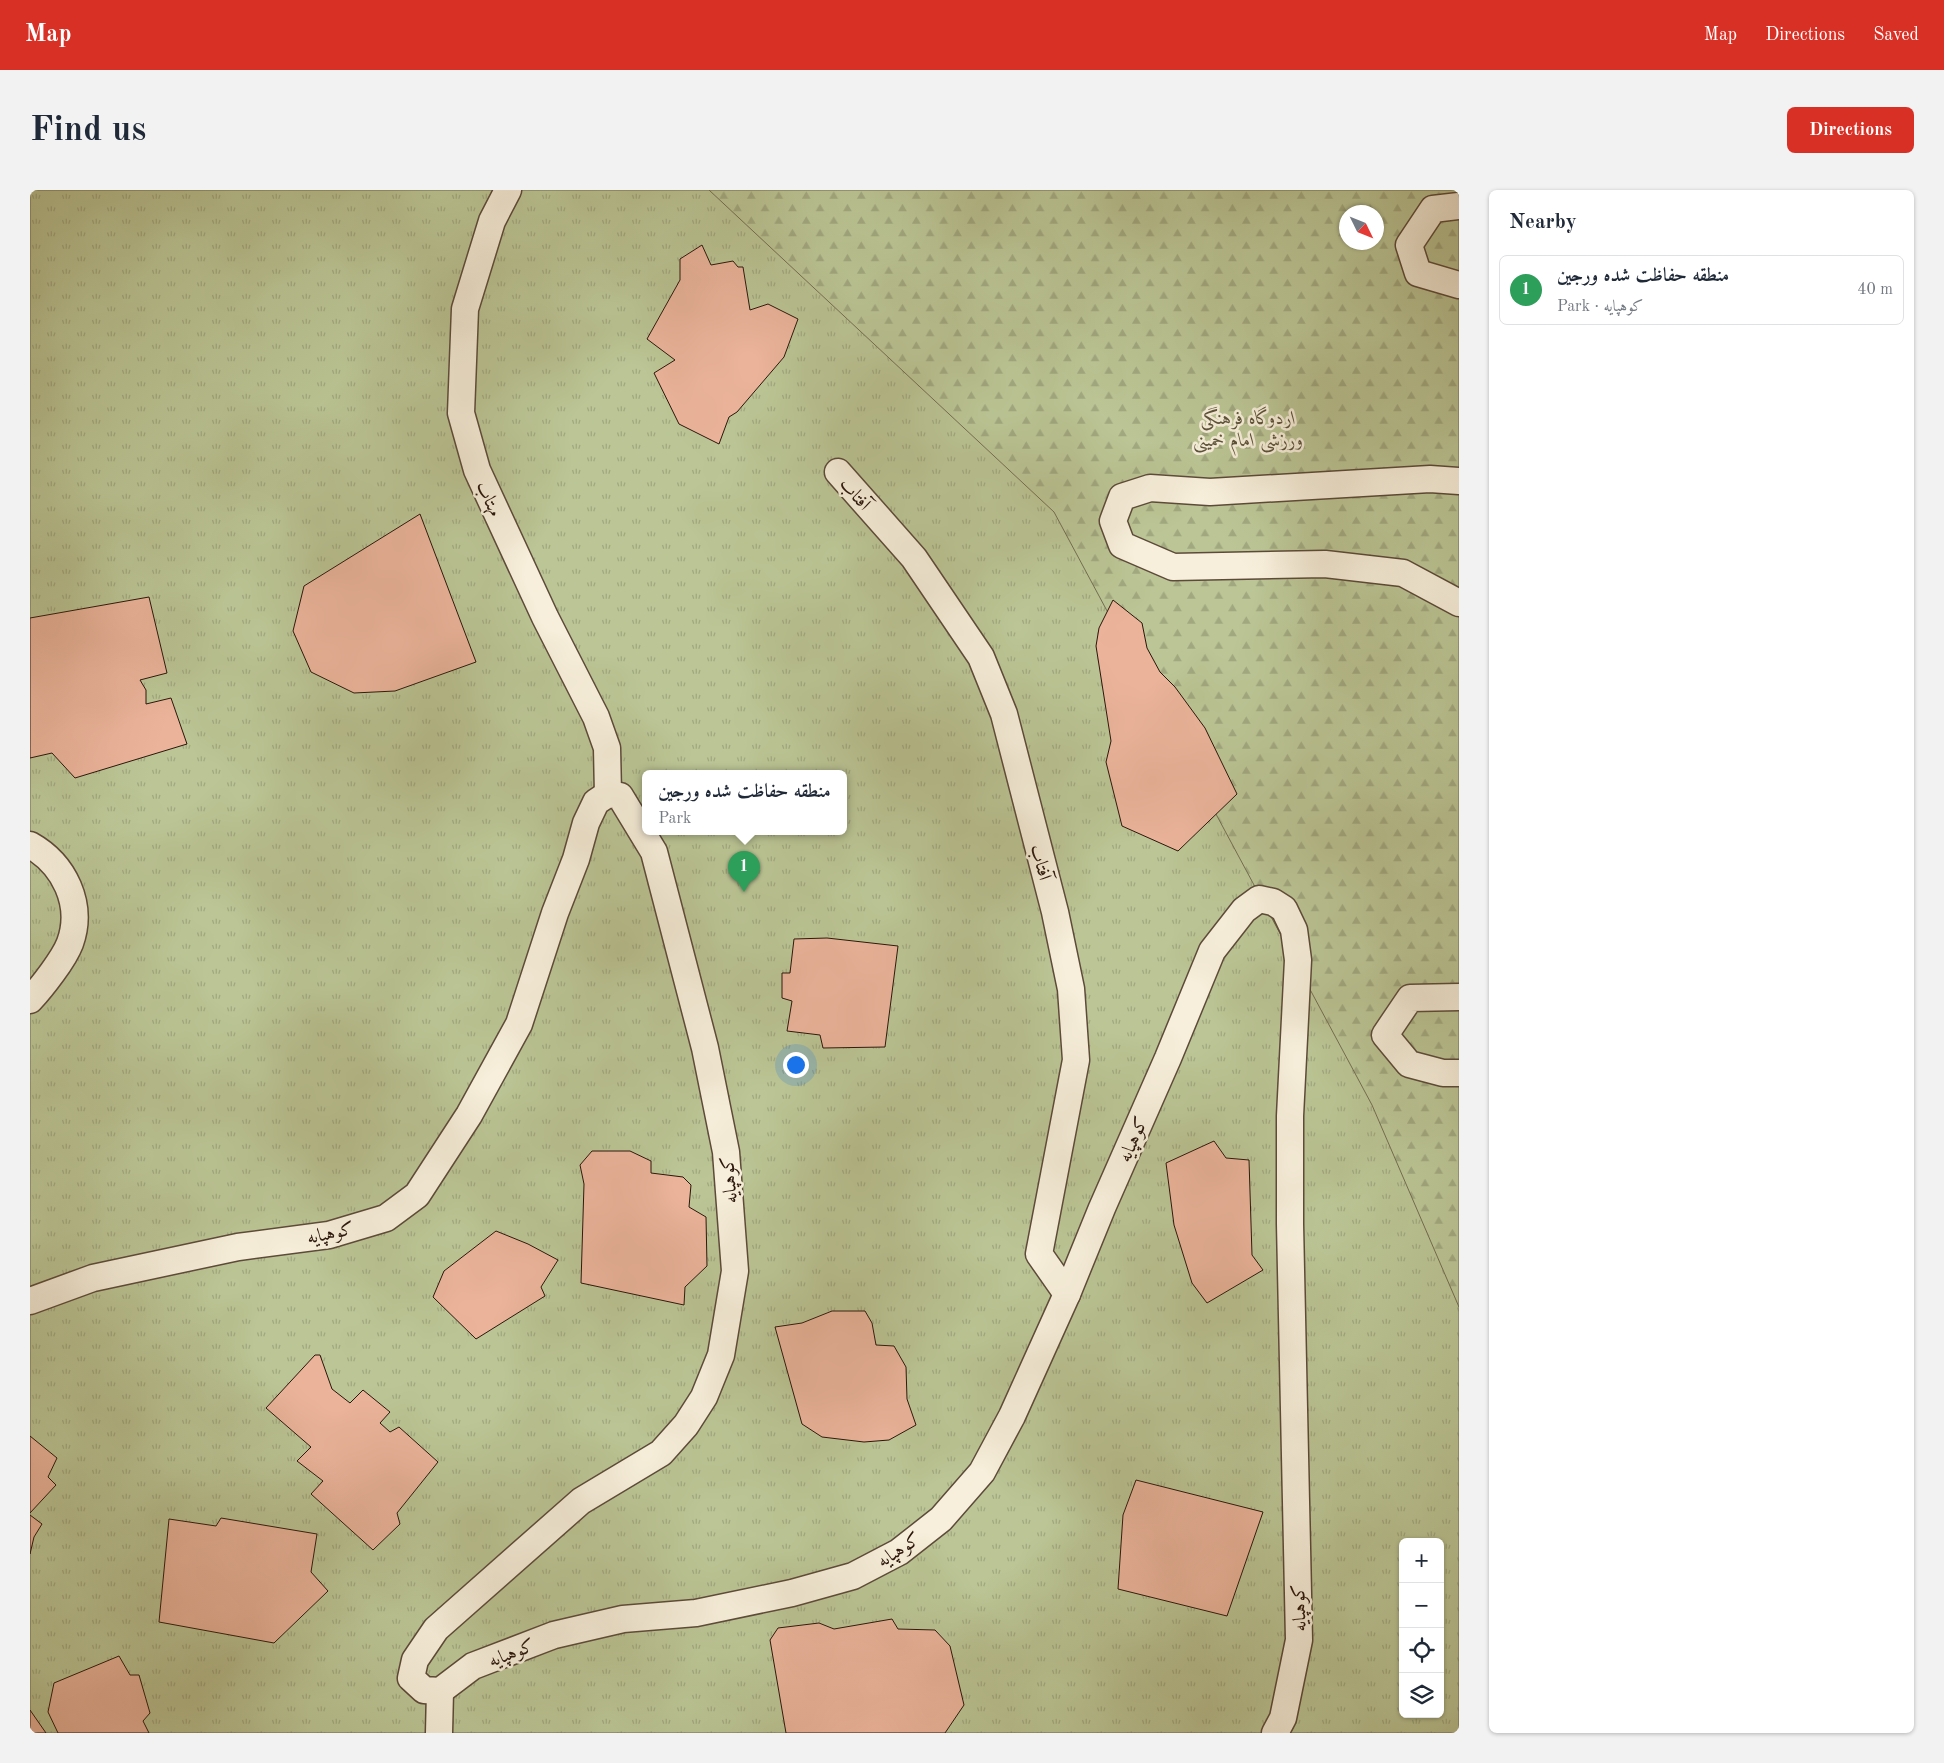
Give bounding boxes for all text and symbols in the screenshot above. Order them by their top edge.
text: Map [25,23,72,47]
text: Map [1704,26,1737,44]
text: Directions [1765,26,1845,44]
text: Saved [1873,26,1919,44]
button: Directions [1787,107,1914,153]
text: Find us [30,113,146,148]
north arrow [1339,205,1384,250]
text: Nearby [1509,212,1577,233]
text: منطقه حفاظت شده ورجین [1557,267,1729,286]
text: 1 [1521,282,1531,298]
text: 40 m [1857,282,1893,298]
text: Park · کوهپایه [1557,299,1643,315]
park label: اردوگاه فرهنگی ورزشی امام خمینی [1193,406,1303,456]
street label: آفتاب [835,473,877,516]
street label: مهتاب [470,478,504,520]
popup [642,770,847,835]
text: منطقه حفاظت شده ورجین [658,783,831,802]
text: Park [658,811,691,827]
street label: آفتاب [1026,842,1057,884]
pin: 1 [728,851,760,892]
your location [783,1052,809,1078]
street label: کوهپایه [1115,1114,1154,1166]
street label: کوهپایه [718,1155,743,1204]
street label: کوهپایه [305,1219,356,1250]
street label: کوهپایه [874,1529,925,1573]
map controls [1399,1538,1444,1718]
button: + [1399,1538,1444,1583]
button: − [1399,1583,1444,1628]
street label: کوهپایه [1289,1584,1312,1632]
button: locate [1399,1628,1444,1673]
street label: کوهپایه [486,1636,538,1673]
button: layers [1399,1673,1444,1718]

